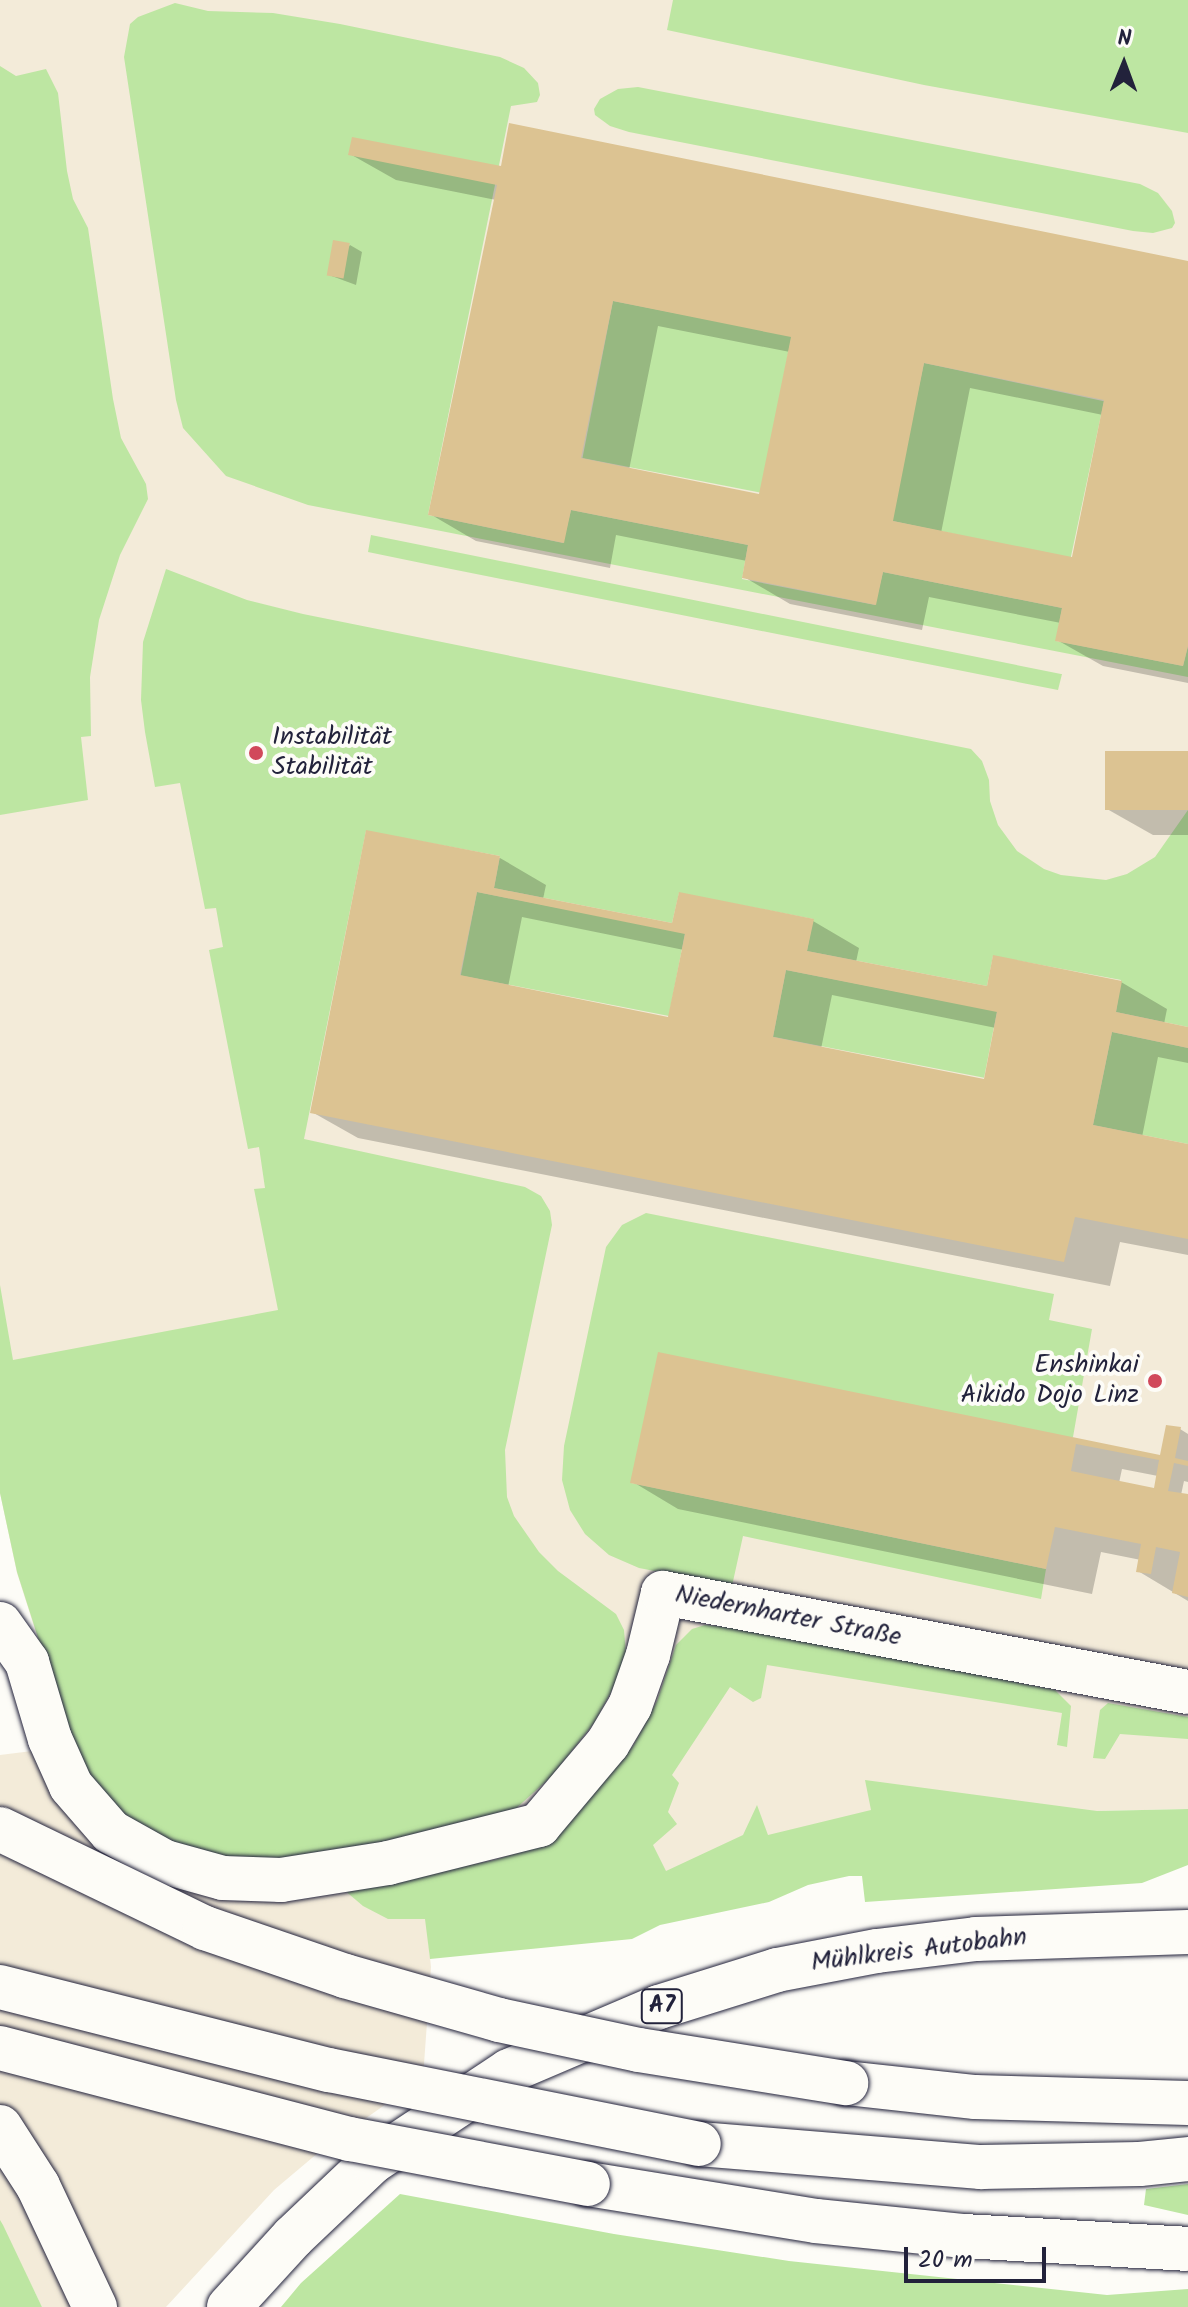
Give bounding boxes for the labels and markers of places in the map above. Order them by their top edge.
place label: Instabilität Stabilität [272,722,392,784]
marker: Instabilität Stabilität [247,744,265,762]
place label: Enshinkai Aikido Dojo Linz [960,1350,1139,1412]
marker: Enshinkai Aikido Dojo Linz [1146,1372,1164,1390]

